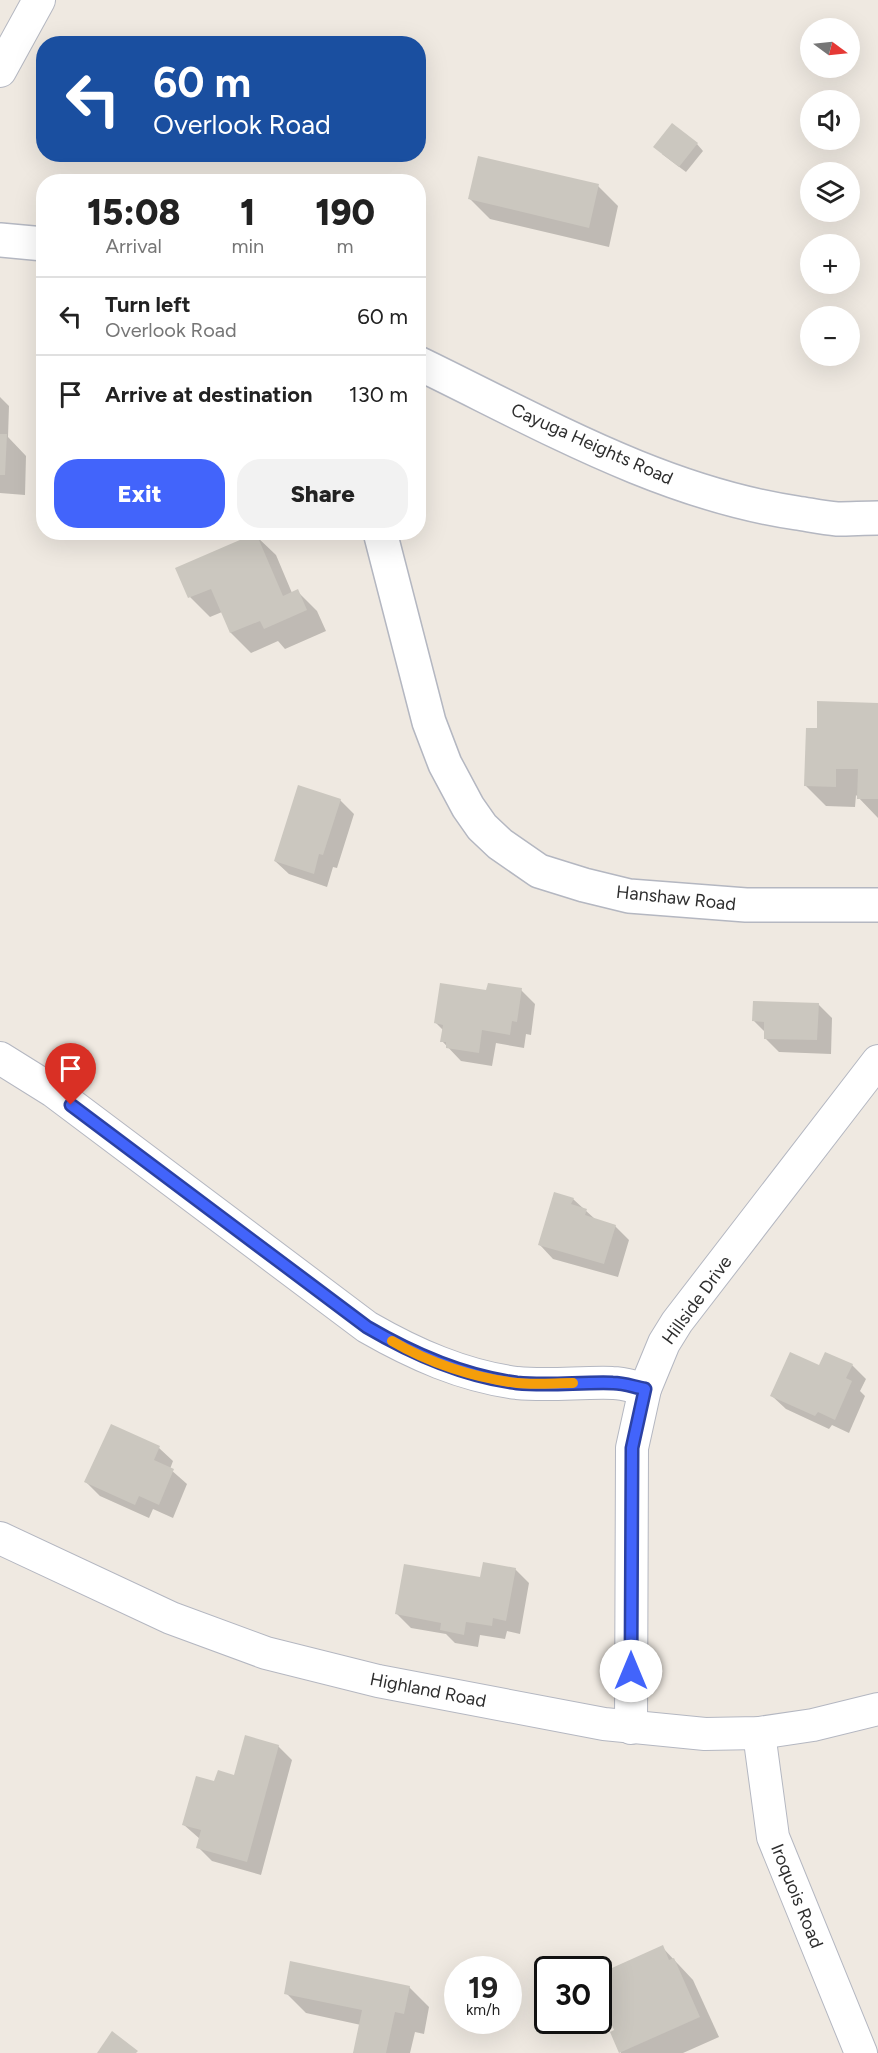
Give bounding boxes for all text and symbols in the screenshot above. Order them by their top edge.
north arrow [800,18,860,78]
map controls [800,18,860,366]
text: 60 m [153,57,251,108]
icon: left [54,60,132,138]
button: sound [800,90,860,150]
text: Overlook Road [153,108,331,141]
button: layers [800,162,860,222]
text: 15:08 [87,191,180,234]
text: 1 [240,191,255,234]
text: 190 [315,191,375,234]
text: Arrival [105,234,162,258]
text: min [231,234,264,258]
text: m [337,234,354,258]
button: + [800,234,860,294]
text: Turn left [105,291,191,318]
icon: left [54,300,87,333]
text: 60 m [357,303,408,330]
button: − [800,306,860,366]
text: Overlook Road [105,318,237,342]
icon: arrive [54,378,87,411]
text: Arrive at destination [105,381,313,408]
text: 130 m [349,381,408,408]
street label: Cayuga Heights Road [508,398,676,490]
button: Exit [54,459,225,528]
button: Share [237,459,408,528]
street label: Hanshaw Road [615,881,737,915]
pin [45,1043,96,1105]
icon: arrive [54,1052,87,1085]
street label: Hillside Drive [657,1251,737,1349]
position arrow [599,1639,663,1703]
street label: Highland Road [368,1668,488,1712]
street label: Iroquois Road [766,1841,828,1951]
speed limit sign: 30 [534,1956,612,2034]
text: 19 [468,1969,498,2006]
text: km/h [466,2001,500,2019]

